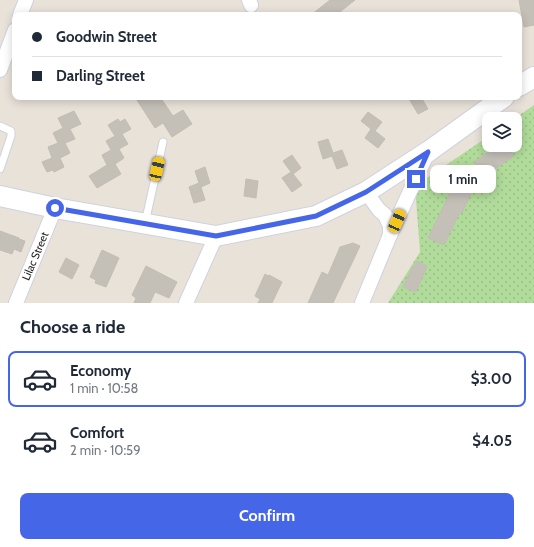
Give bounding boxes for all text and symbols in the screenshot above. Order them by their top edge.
text: Goodwin Street [56,28,157,46]
text: Darling Street [56,67,145,85]
map controls [482,112,522,152]
button: layers [482,112,522,152]
car [148,156,166,182]
callout: 1 min [430,165,496,193]
route end [407,170,425,188]
text: 1 min [448,171,478,187]
route start [46,199,64,217]
car [387,208,407,234]
street label: Lilac Street [19,229,52,282]
text: Choose a ride [20,316,125,338]
icon: car [22,361,58,397]
text: Economy [70,362,131,380]
text: $3.00 [471,370,512,388]
text: 1 min · 10:58 [70,380,138,396]
icon: car [22,423,58,459]
text: Comfort [70,424,124,442]
text: $4.05 [472,432,512,450]
text: 2 min · 10:59 [70,442,141,458]
button: Confirm [20,493,514,539]

